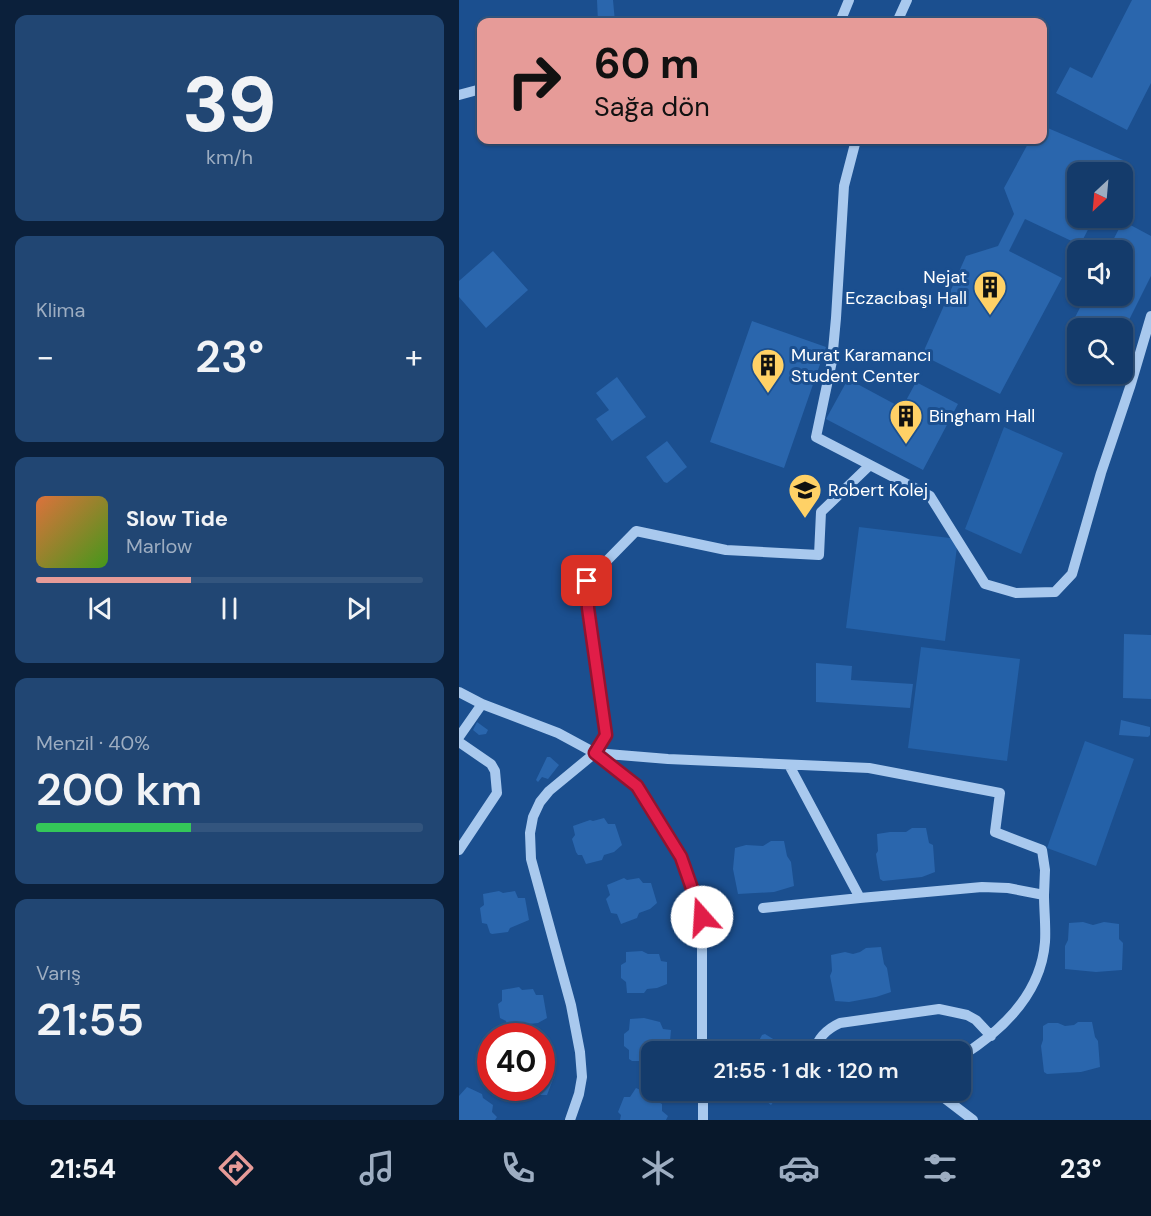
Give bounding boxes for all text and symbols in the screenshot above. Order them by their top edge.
text: 60 m [594,36,700,91]
icon: right [495,42,573,120]
text: 39 [182,54,277,155]
text: Sağa dön [594,89,710,124]
text: km/h [206,144,253,170]
north arrow [1067,162,1133,228]
map controls [1067,162,1133,384]
button: sound [1067,240,1133,306]
place label: Nejat Eczacıbaşı Hall [845,265,967,310]
building icon: Nejat Eczacıbaşı Hall [972,269,1008,316]
text: Klima [36,297,85,323]
button: search [1067,318,1133,384]
text: 23° [195,327,264,386]
text: − [36,335,54,378]
text: + [405,335,423,378]
place label: Murat Karamancı Student Center [791,343,931,388]
building icon: Murat Karamancı Student Center [750,347,786,394]
building icon: Bingham Hall [888,398,924,445]
place label: Bingham Hall [929,404,1035,428]
school or university icon: Robert Kolej [787,472,823,519]
place label: Robert Kolej [828,478,928,502]
text: Slow Tide [126,504,228,533]
text: Marlow [126,533,192,559]
pin [561,555,612,606]
icon: arrive [570,564,603,597]
icon: previous [84,592,117,625]
icon: pause [213,592,246,625]
icon: next [342,592,375,625]
text: Menzil · 40% [36,730,150,756]
text: 200 km [36,760,202,819]
position arrow [670,885,734,949]
text: Varış [36,960,81,986]
text: 21:55 [36,990,144,1049]
speed limit sign: 40 [477,1023,555,1101]
text: 21:55 · 1 dk · 120 m [713,1056,899,1085]
icon: directions [215,1147,257,1189]
icon: music [356,1147,398,1189]
icon: phone [497,1147,539,1189]
icon: climate [637,1147,679,1189]
icon: car [778,1147,820,1189]
icon: filters [919,1147,961,1189]
text: 21:54 [49,1151,116,1186]
text: 23° [1060,1151,1101,1186]

